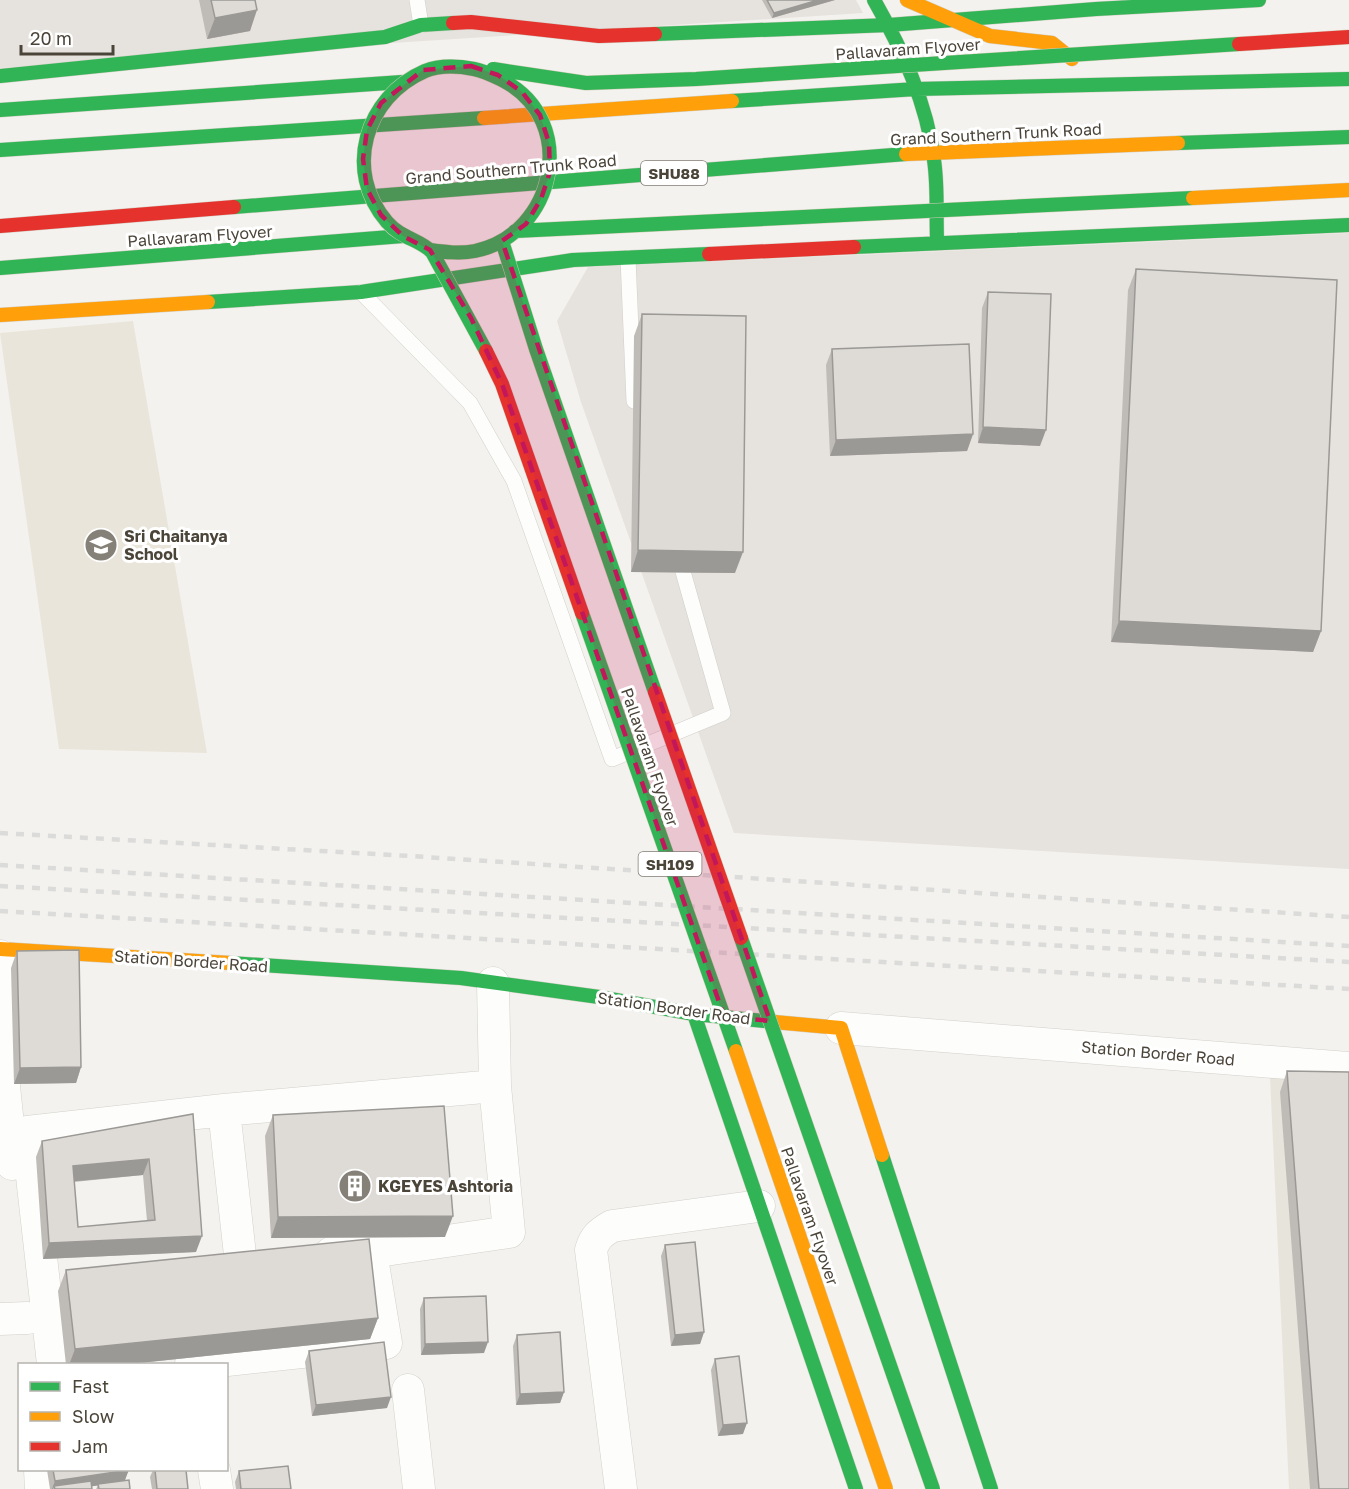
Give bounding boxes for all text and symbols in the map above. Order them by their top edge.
scale bar [21,18,112,56]
text: 20 m [30,27,72,49]
street label: Pallavaram Flyover [835,34,981,64]
street label: Grand Southern Trunk Road [890,118,1102,150]
street label: Grand Southern Trunk Road [405,150,617,188]
road number: SHU88 [641,161,707,185]
street label: Pallavaram Flyover [127,221,273,251]
place label: Sri Chaitanya School [124,526,228,564]
school or university icon: Sri Chaitanya School [83,527,119,563]
street label: Pallavaram Flyover [617,685,683,829]
road number: SH109 [638,852,702,876]
street label: Station Border Road [113,946,269,976]
street label: Station Border Road [596,987,752,1029]
street label: Station Border Road [1080,1036,1236,1070]
street label: Pallavaram Flyover [777,1144,843,1288]
building icon: KGEYES Ashtoria [337,1168,373,1204]
place label: KGEYES Ashtoria [378,1176,513,1196]
legend [18,1363,228,1471]
text: Fast [72,1375,109,1397]
text: Slow [72,1405,115,1427]
text: Jam [72,1435,108,1457]

